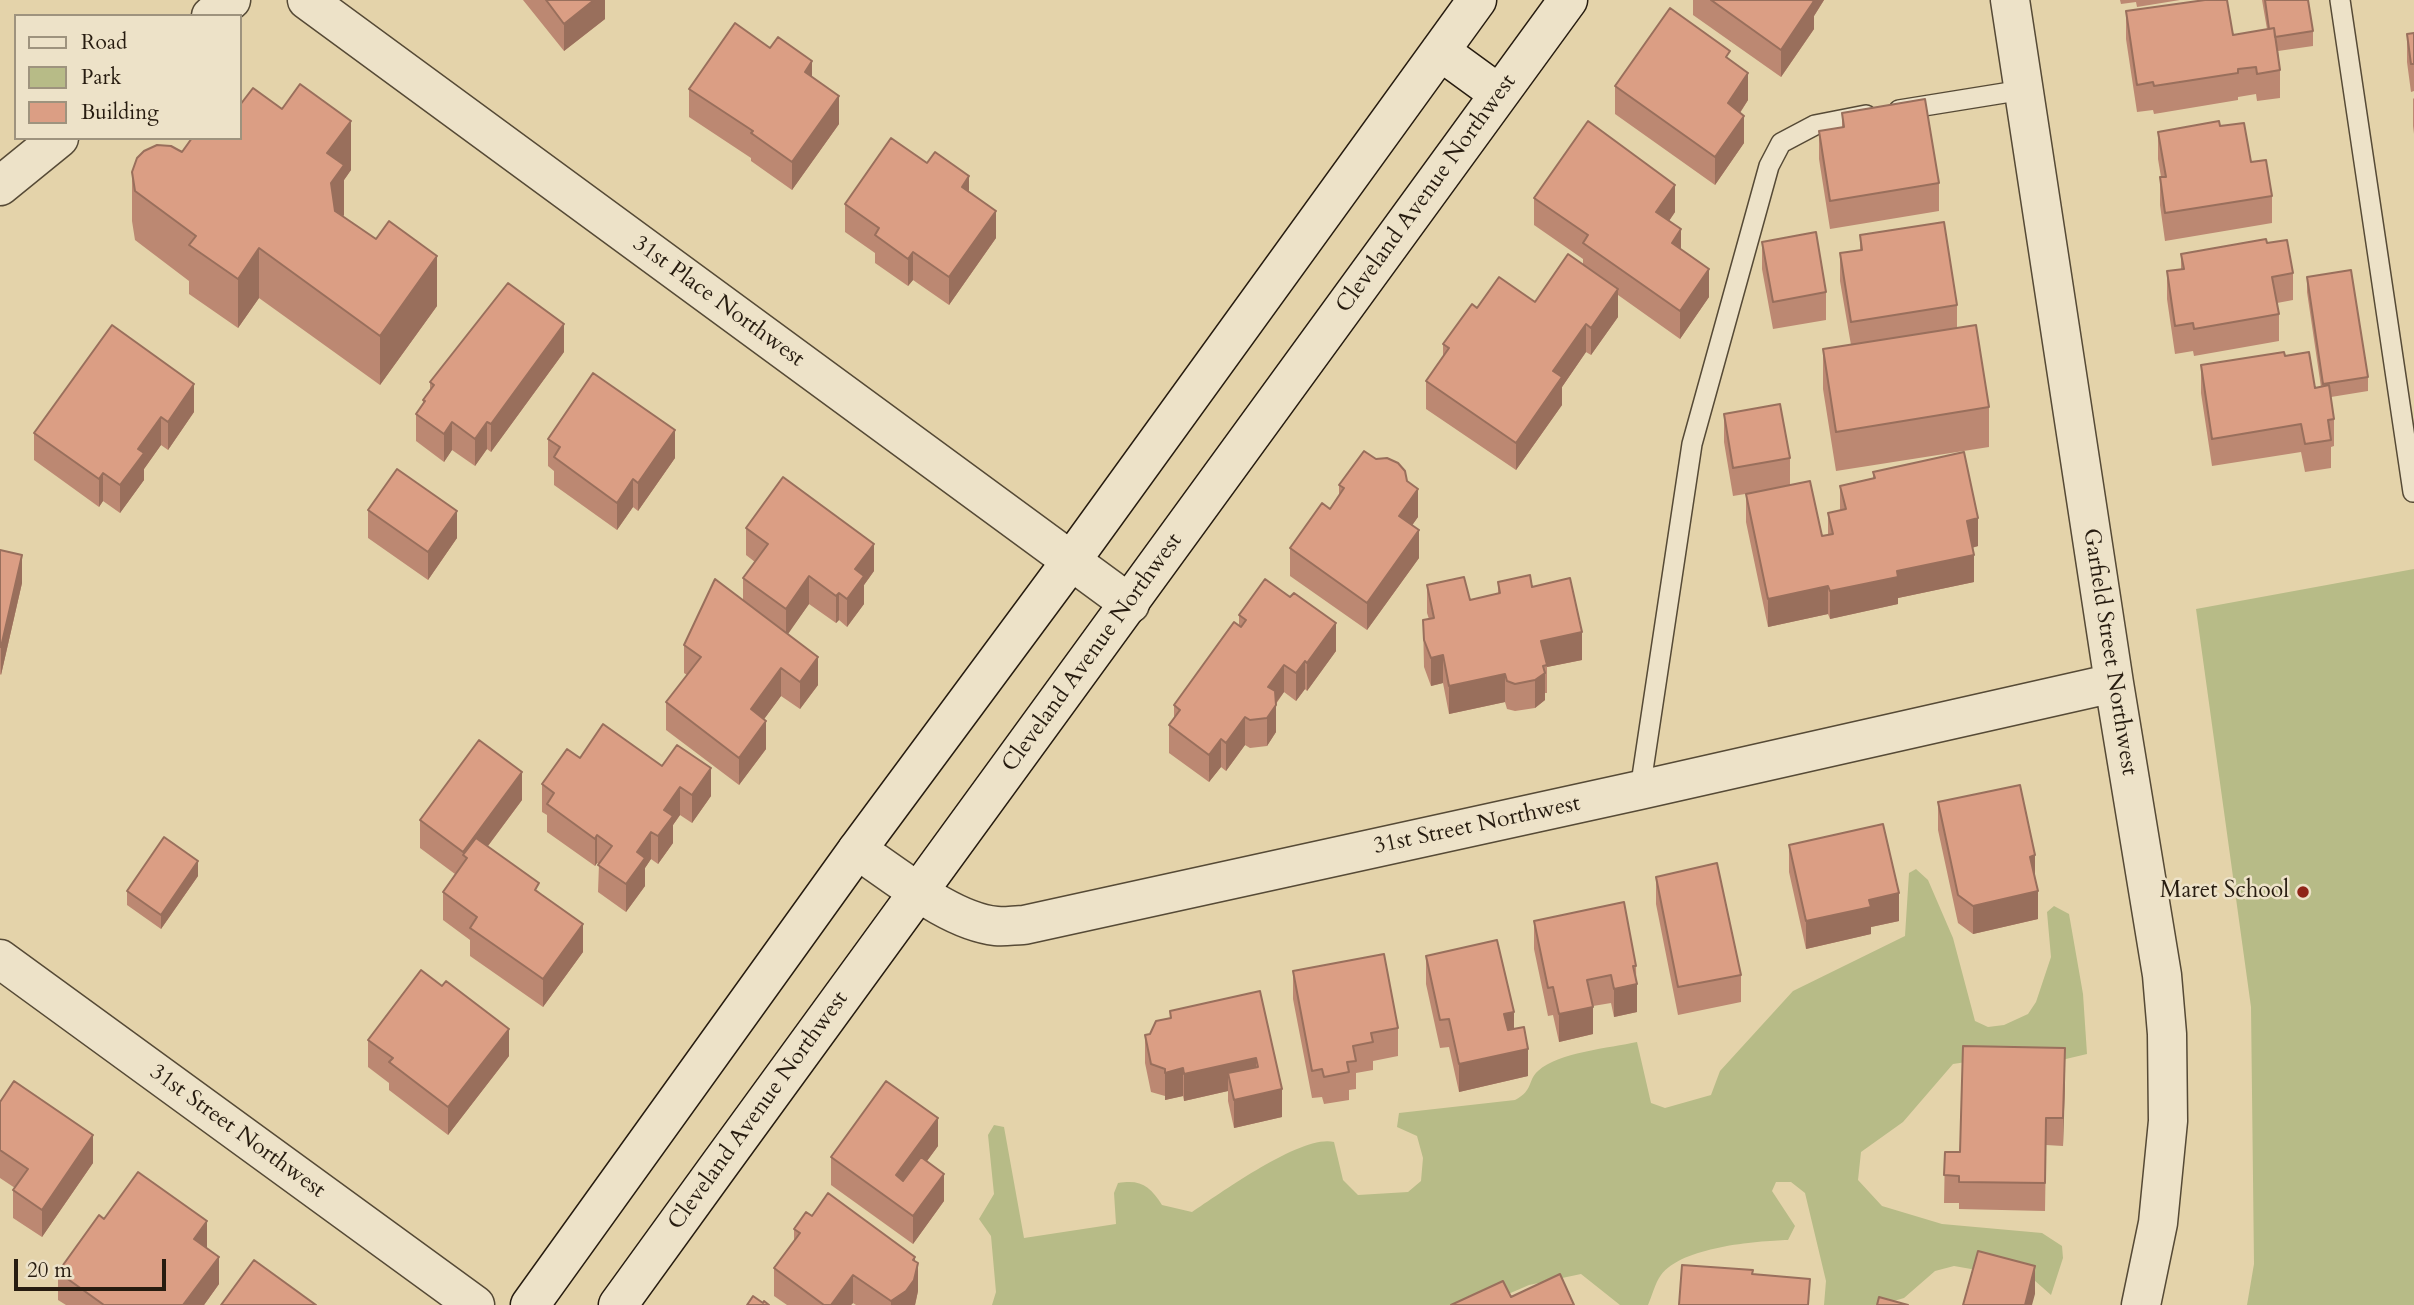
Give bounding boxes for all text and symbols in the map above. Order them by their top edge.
legend [14,14,242,140]
text: Road [81,28,127,57]
text: Park [81,63,121,92]
street label: Cleveland Avenue Northwest [1331,69,1523,319]
text: Building [81,98,159,127]
street label: 31st Place Northwest [627,230,809,374]
street label: Garfield Street Northwest [2076,526,2142,778]
street label: Cleveland Avenue Northwest [997,528,1189,778]
street label: 31st Street Northwest [1371,791,1583,861]
place label: Maret School [2160,878,2289,906]
marker: Maret School [2295,884,2311,900]
street label: Cleveland Avenue Northwest [663,986,855,1236]
street label: 31st Street Northwest [144,1059,330,1205]
scale bar [18,1246,170,1290]
text: 20 m [27,1256,72,1285]

